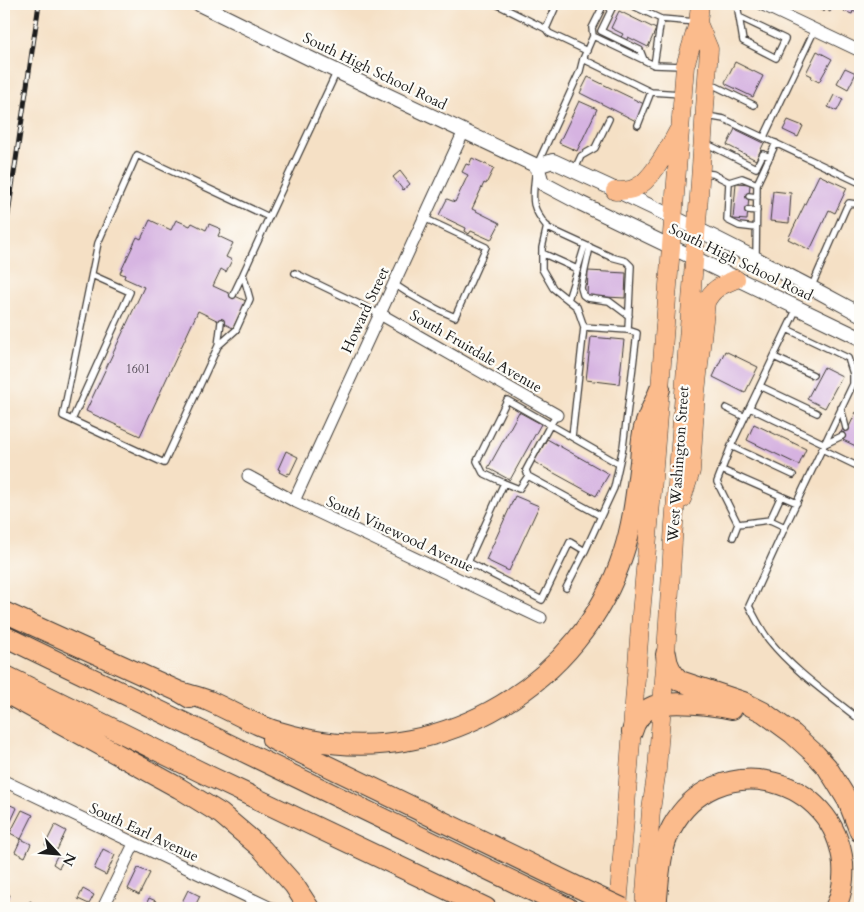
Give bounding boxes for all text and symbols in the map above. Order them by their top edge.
street label: South High School Road [300,27,450,115]
street label: South High School Road [666,218,816,306]
street label: Howard Street [336,264,394,356]
street label: South Fruitdale Avenue [406,305,546,397]
house number: 1601 [126,361,150,377]
street label: West Washington Street [663,385,693,544]
street label: South Vinewood Avenue [323,491,477,577]
street label: South Earl Avenue [86,798,202,866]
north arrow [32,830,82,880]
text: N [58,850,80,869]

